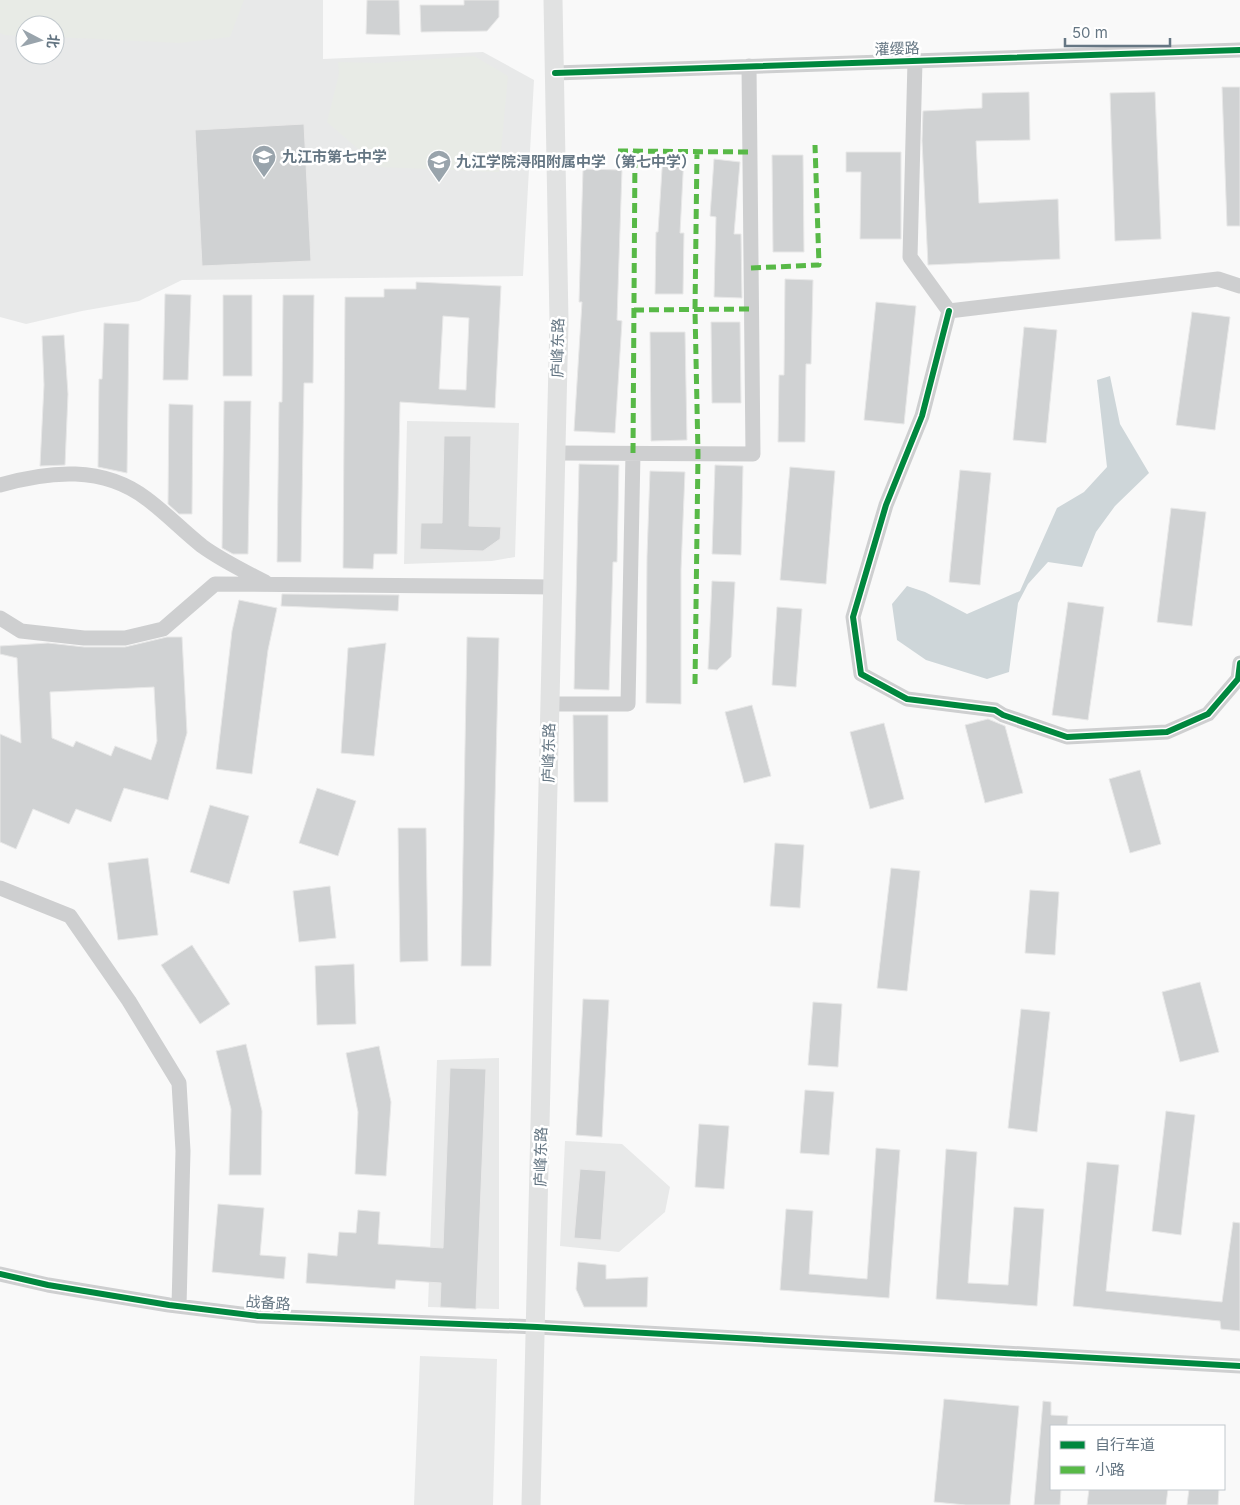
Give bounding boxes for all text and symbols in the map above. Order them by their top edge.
north arrow [15,15,65,65]
scale bar [1065,15,1170,47]
text: 50 m [1072,23,1108,42]
text: 北 [44,34,63,49]
street label: 灌缨路 [874,38,920,59]
school or university icon: 九江市第七中学 [251,144,277,178]
place label: 九江市第七中学 [282,147,387,166]
school or university icon: 九江学院浔阳附属中学（第七中学） [426,149,452,183]
place label: 九江学院浔阳附属中学（第七中学） [456,152,696,171]
street label: 庐峰东路 [547,318,568,378]
street label: 庐峰东路 [538,723,559,783]
street label: 庐峰东路 [530,1127,551,1187]
street label: 战备路 [245,1291,291,1314]
legend [1050,1425,1225,1490]
text: 自行车道 [1095,1435,1155,1454]
text: 小路 [1095,1460,1125,1479]

